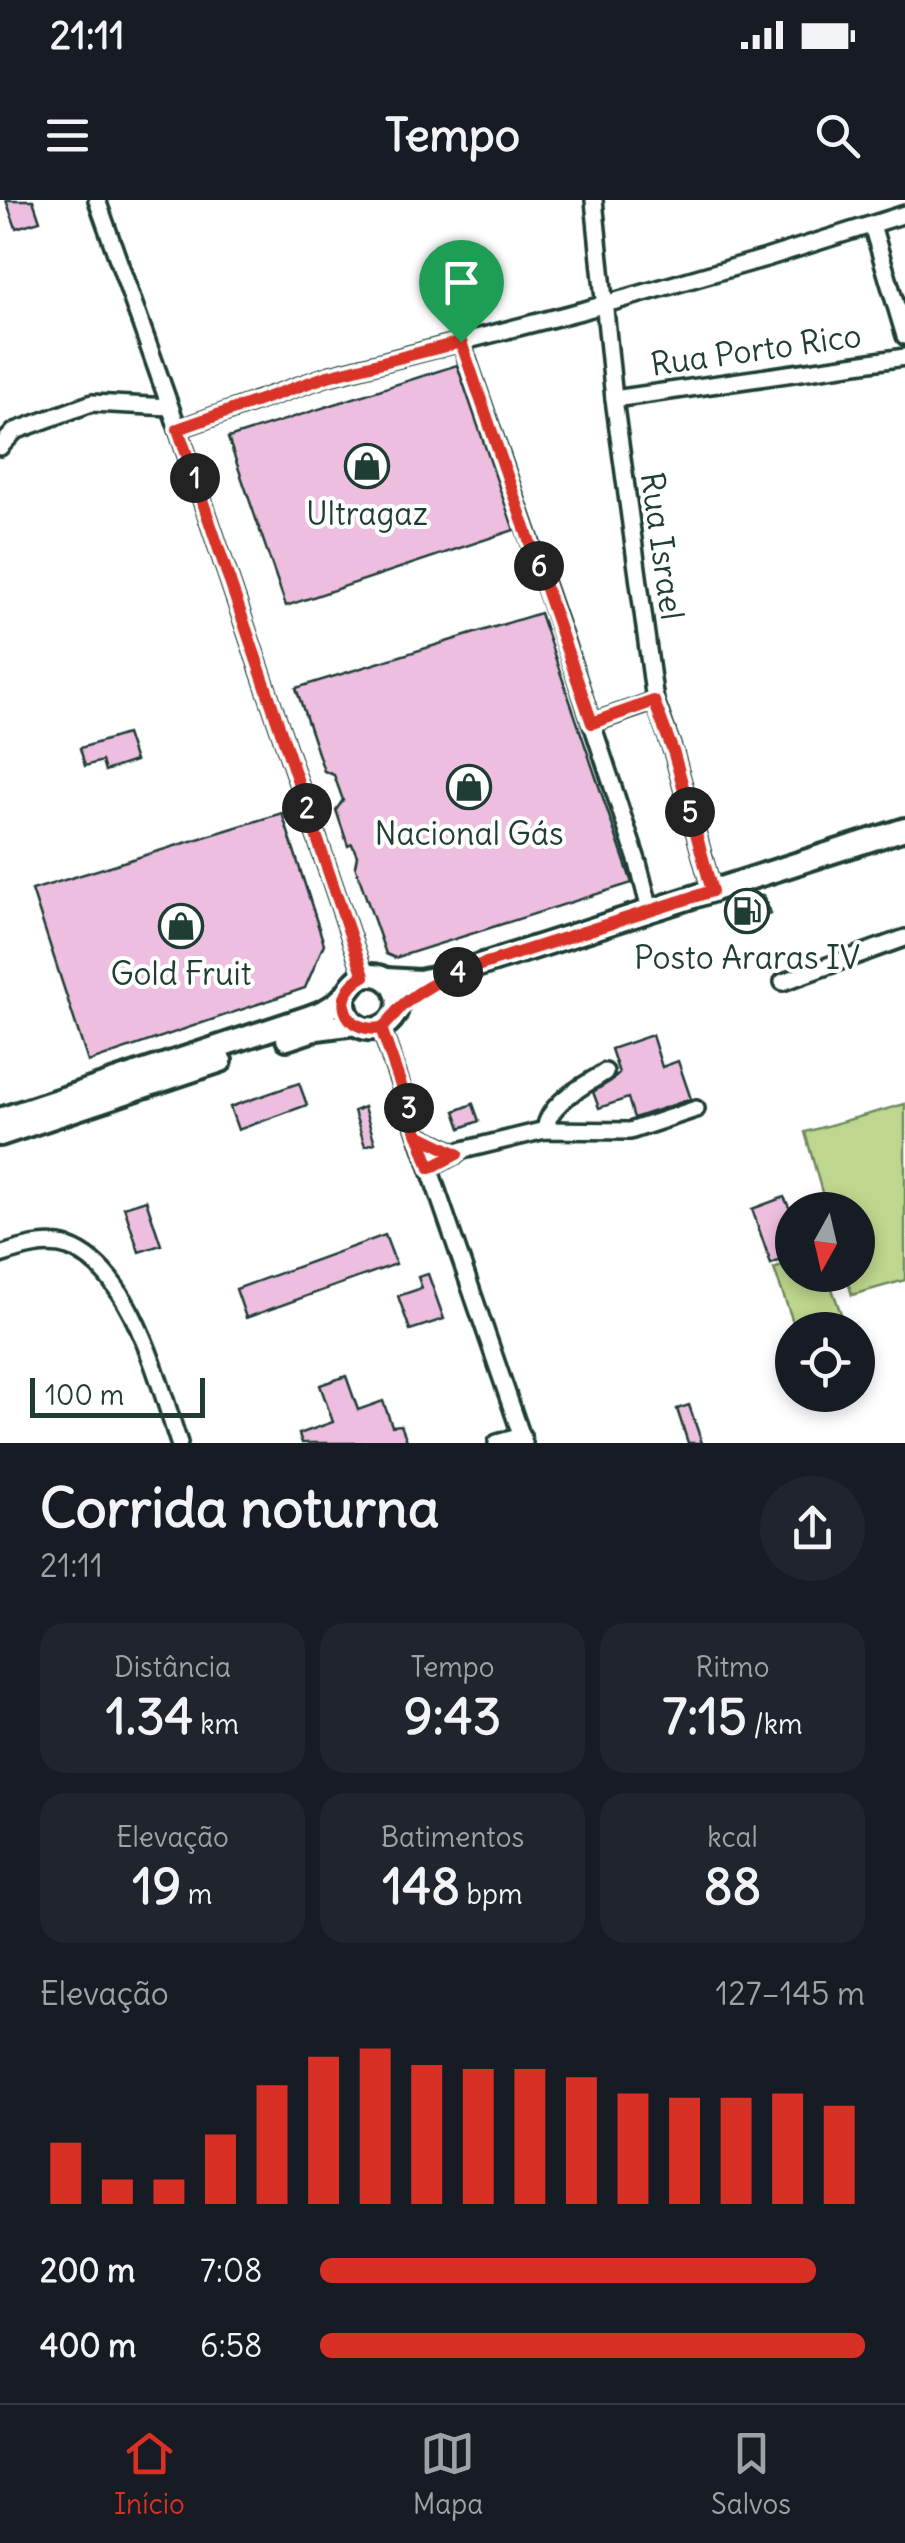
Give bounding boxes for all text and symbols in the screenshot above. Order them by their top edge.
text: 21:11 [50,12,125,59]
text: Tempo [385,107,520,163]
icon: menu [40,108,95,163]
icon: search [810,108,865,163]
pin [419,240,504,343]
icon: arrive [434,255,489,310]
street label: Rua Porto Rico [648,314,864,385]
shop icon: Ultragaz [344,443,390,489]
pin: 1 [170,453,220,503]
text: 1 [189,460,201,496]
street label: Rua Israel [632,470,693,622]
place label: Ultragaz [306,493,428,534]
pin: 6 [514,541,564,591]
text: 6 [531,548,547,584]
shop icon: Nacional Gás [446,764,492,810]
pin: 2 [282,783,332,833]
pin: 5 [665,787,715,837]
text: 2 [299,790,315,826]
text: 5 [682,794,698,830]
place label: Nacional Gás [375,813,563,854]
fuel station icon: Posto Araras IV [724,888,770,934]
shop icon: Gold Fruit [158,903,204,949]
place label: Posto Araras IV [634,937,860,978]
pin: 4 [433,947,483,997]
place label: Gold Fruit [110,953,252,994]
text: 4 [450,954,466,990]
pin: 3 [384,1083,434,1133]
text: 3 [401,1090,417,1126]
north arrow [775,1192,875,1292]
map controls [775,1192,875,1412]
button: locate [775,1312,875,1412]
scale bar [30,1373,205,1418]
text: 100 m [45,1377,124,1413]
text: Corrida noturna [40,1473,439,1542]
button: share [760,1476,865,1581]
text: 21:11 [40,1545,103,1586]
text: Distância [114,1649,231,1685]
text: Tempo [410,1649,495,1685]
text: Ritmo [696,1649,769,1685]
text: 1.34 [106,1685,193,1748]
text: 9:43 [404,1685,501,1748]
text: 7:15 [662,1685,747,1748]
text: km [193,1706,239,1742]
text: /km [747,1706,803,1742]
text: Elevação [116,1819,229,1855]
text: Batimentos [381,1819,524,1855]
text: kcal [707,1819,758,1855]
text: 19 [133,1855,181,1918]
text: 148 [382,1855,460,1918]
text: 88 [704,1855,761,1918]
text: m [181,1876,212,1912]
text: bpm [460,1876,523,1912]
text: Elevação [40,1973,169,2014]
text: 127–145 m [716,1973,865,2014]
text: 200 m [40,2250,135,2291]
text: 7:08 [200,2250,262,2291]
text: 400 m [40,2325,136,2366]
text: 6:58 [200,2325,263,2366]
tab: Início [114,2426,185,2522]
tab: Mapa [413,2426,483,2522]
tab: Salvos [711,2426,791,2522]

